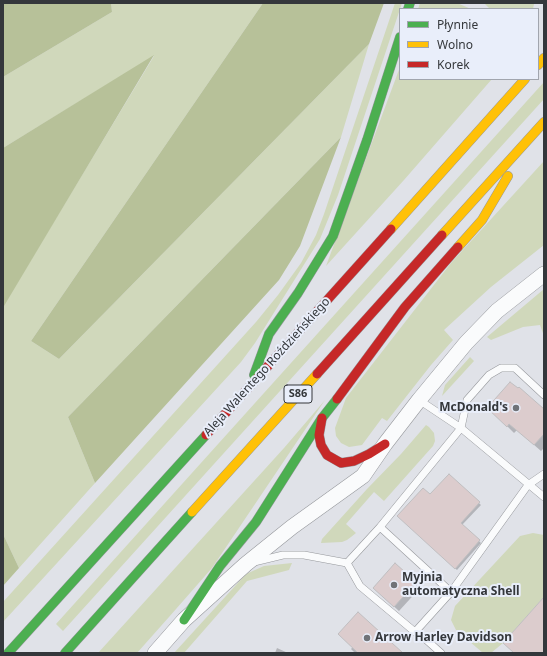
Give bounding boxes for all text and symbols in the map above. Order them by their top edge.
legend [399,8,539,80]
text: Płynnie [437,16,478,33]
text: Wolno [437,36,473,53]
text: Korek [437,56,470,73]
street label: Aleja Walentego Roździeńskiego [201,295,333,439]
road number: S86 [284,385,312,403]
place label: McDonald's [439,401,508,415]
marker: McDonald's [511,403,521,413]
place label: Myjnia automatyczna Shell [402,571,520,599]
marker: Myjnia automatyczna Shell [389,580,399,590]
place label: Arrow Harley Davidson [375,631,512,645]
marker: Arrow Harley Davidson [362,633,372,643]

